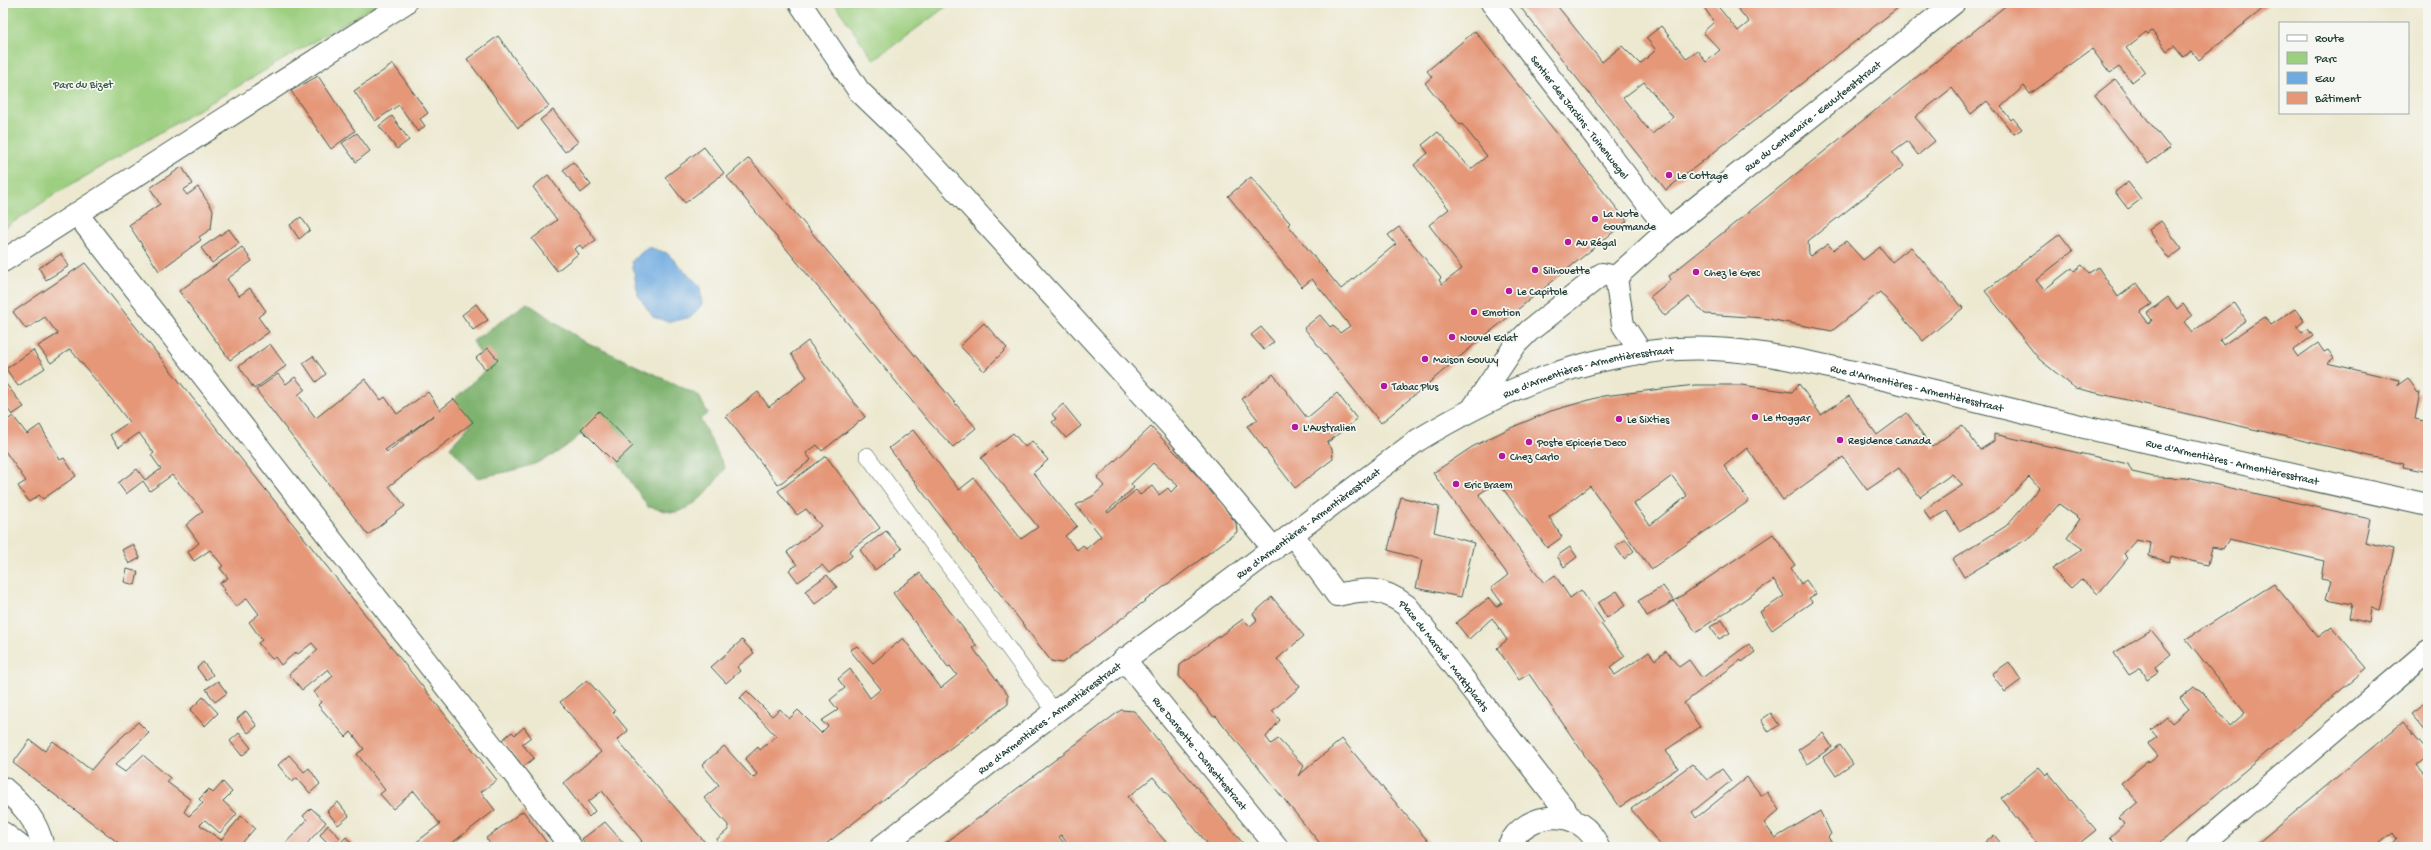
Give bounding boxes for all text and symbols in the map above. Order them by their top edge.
legend [2279,22,2409,114]
text: Route [2315,33,2345,47]
text: Parc [2314,53,2338,67]
street label: Sentier des Jardins - Tuinenwegel [1527,54,1631,183]
street label: Rue du Centenaire - Eeuwfeeststraat [1742,58,1885,175]
text: Eau [2315,73,2335,87]
park label: Parc du Bizet [52,80,114,92]
text: Bâtiment [2314,93,2362,107]
marker: Le Cottage [1664,170,1674,180]
place label: Le Cottage [1677,171,1728,183]
place label: La Note Gourmande [1603,209,1656,234]
marker: La Note Gourmande [1590,214,1600,224]
marker: Au Régal [1563,237,1573,247]
place label: Au Régal [1576,238,1617,250]
marker: Silhouette [1530,265,1540,275]
place label: Silhouette [1543,266,1590,278]
marker: Chez le Grec [1691,267,1701,277]
place label: Chez le Grec [1704,268,1761,280]
marker: Le Capitole [1504,286,1514,296]
place label: Le Capitole [1517,287,1568,299]
marker: Emotion [1469,307,1479,317]
place label: Emotion [1482,308,1521,320]
marker: Nouvel Eclat [1447,332,1457,342]
place label: Nouvel Eclat [1460,333,1519,345]
street label: Rue d'Armentières - Armentièresstraat [1502,345,1675,402]
marker: Maison Gouwy [1420,354,1430,364]
place label: Maison Gouwy [1433,355,1499,367]
street label: Rue d'Armentières - Armentièresstraat [1829,363,2006,416]
marker: Tabac Plus [1379,381,1389,391]
place label: Tabac Plus [1391,382,1439,394]
marker: Le Hoggar [1750,412,1760,422]
place label: Le Hoggar [1763,413,1811,425]
marker: Le Sixties [1614,414,1624,424]
place label: Le Sixties [1627,415,1670,427]
marker: L'Australien [1290,422,1300,432]
place label: L'Australien [1303,423,1356,435]
marker: Residence Canada [1835,435,1845,445]
place label: Residence Canada [1848,436,1932,448]
marker: Poste Epicerie Deco [1524,437,1534,447]
place label: Poste Epicerie Deco [1536,438,1627,450]
street label: Rue d'Armentières - Armentièresstraat [2144,438,2321,489]
marker: Chez Carlo [1497,451,1507,461]
place label: Chez Carlo [1510,452,1559,464]
street label: Rue d'Armentières - Armentièresstraat [1234,465,1385,582]
marker: Eric Braem [1451,479,1461,489]
place label: Eric Braem [1464,480,1513,492]
street label: Place du Marché - Marktplaats [1395,598,1491,715]
street label: Rue d'Armentières - Armentièresstraat [976,660,1125,778]
street label: Rue Dansette - Dansettestraat [1149,695,1250,815]

